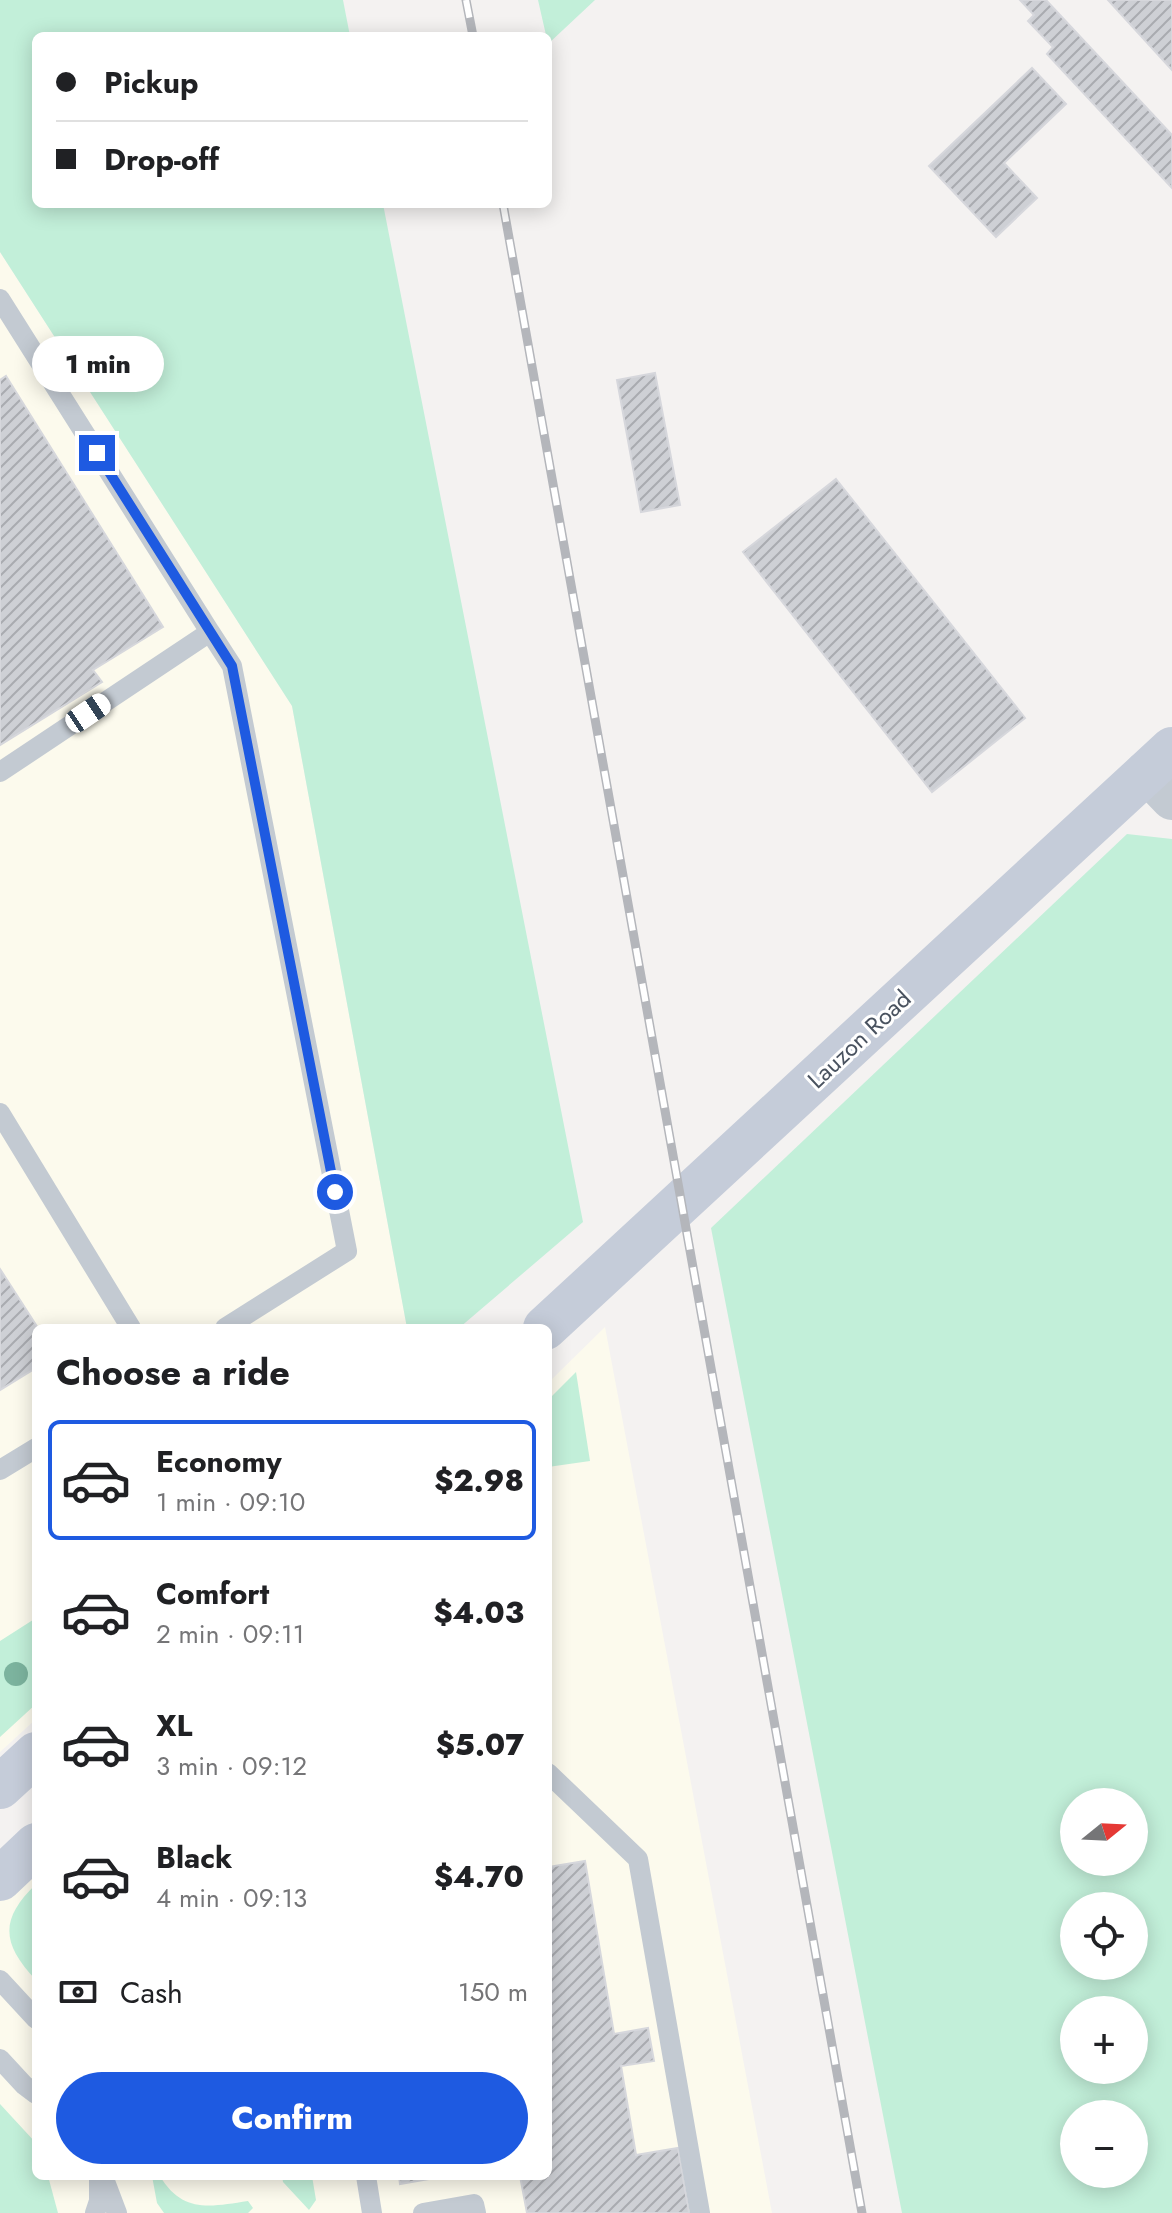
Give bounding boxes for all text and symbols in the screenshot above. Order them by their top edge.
text: Pickup [104,61,199,104]
text: Drop-off [104,138,219,181]
callout: 1 min [31,337,163,393]
text: 1 min [65,345,131,383]
route end [79,435,115,471]
car [61,690,115,736]
street label: Lauzon Road [799,982,919,1096]
route start [317,1174,353,1210]
text: Choose a ride [56,1346,290,1398]
text: Economy [156,1440,282,1483]
icon: car [60,1444,132,1516]
text: $2.98 [434,1459,524,1502]
text: 1 min · 09:10 [156,1483,305,1521]
text: Comfort [156,1572,269,1615]
icon: car [60,1576,132,1648]
text: $4.03 [433,1591,524,1634]
text: 2 min · 09:11 [156,1615,304,1653]
text: XL [156,1704,192,1747]
icon: car [60,1708,132,1780]
text: $5.07 [436,1723,524,1766]
text: 3 min · 09:12 [156,1747,307,1785]
north arrow [1060,1788,1148,1876]
map controls [1060,1788,1148,2188]
text: Black [156,1836,232,1879]
icon: car [60,1840,132,1912]
text: $4.70 [434,1855,524,1898]
text: 4 min · 09:13 [156,1879,307,1917]
button: locate [1060,1892,1148,1980]
icon: cash [56,1970,100,2014]
text: Cash [120,1971,183,2014]
text: 150 m [458,1973,528,2011]
button: + [1060,1996,1148,2084]
button: Confirm [56,2072,528,2164]
button: − [1060,2100,1148,2188]

